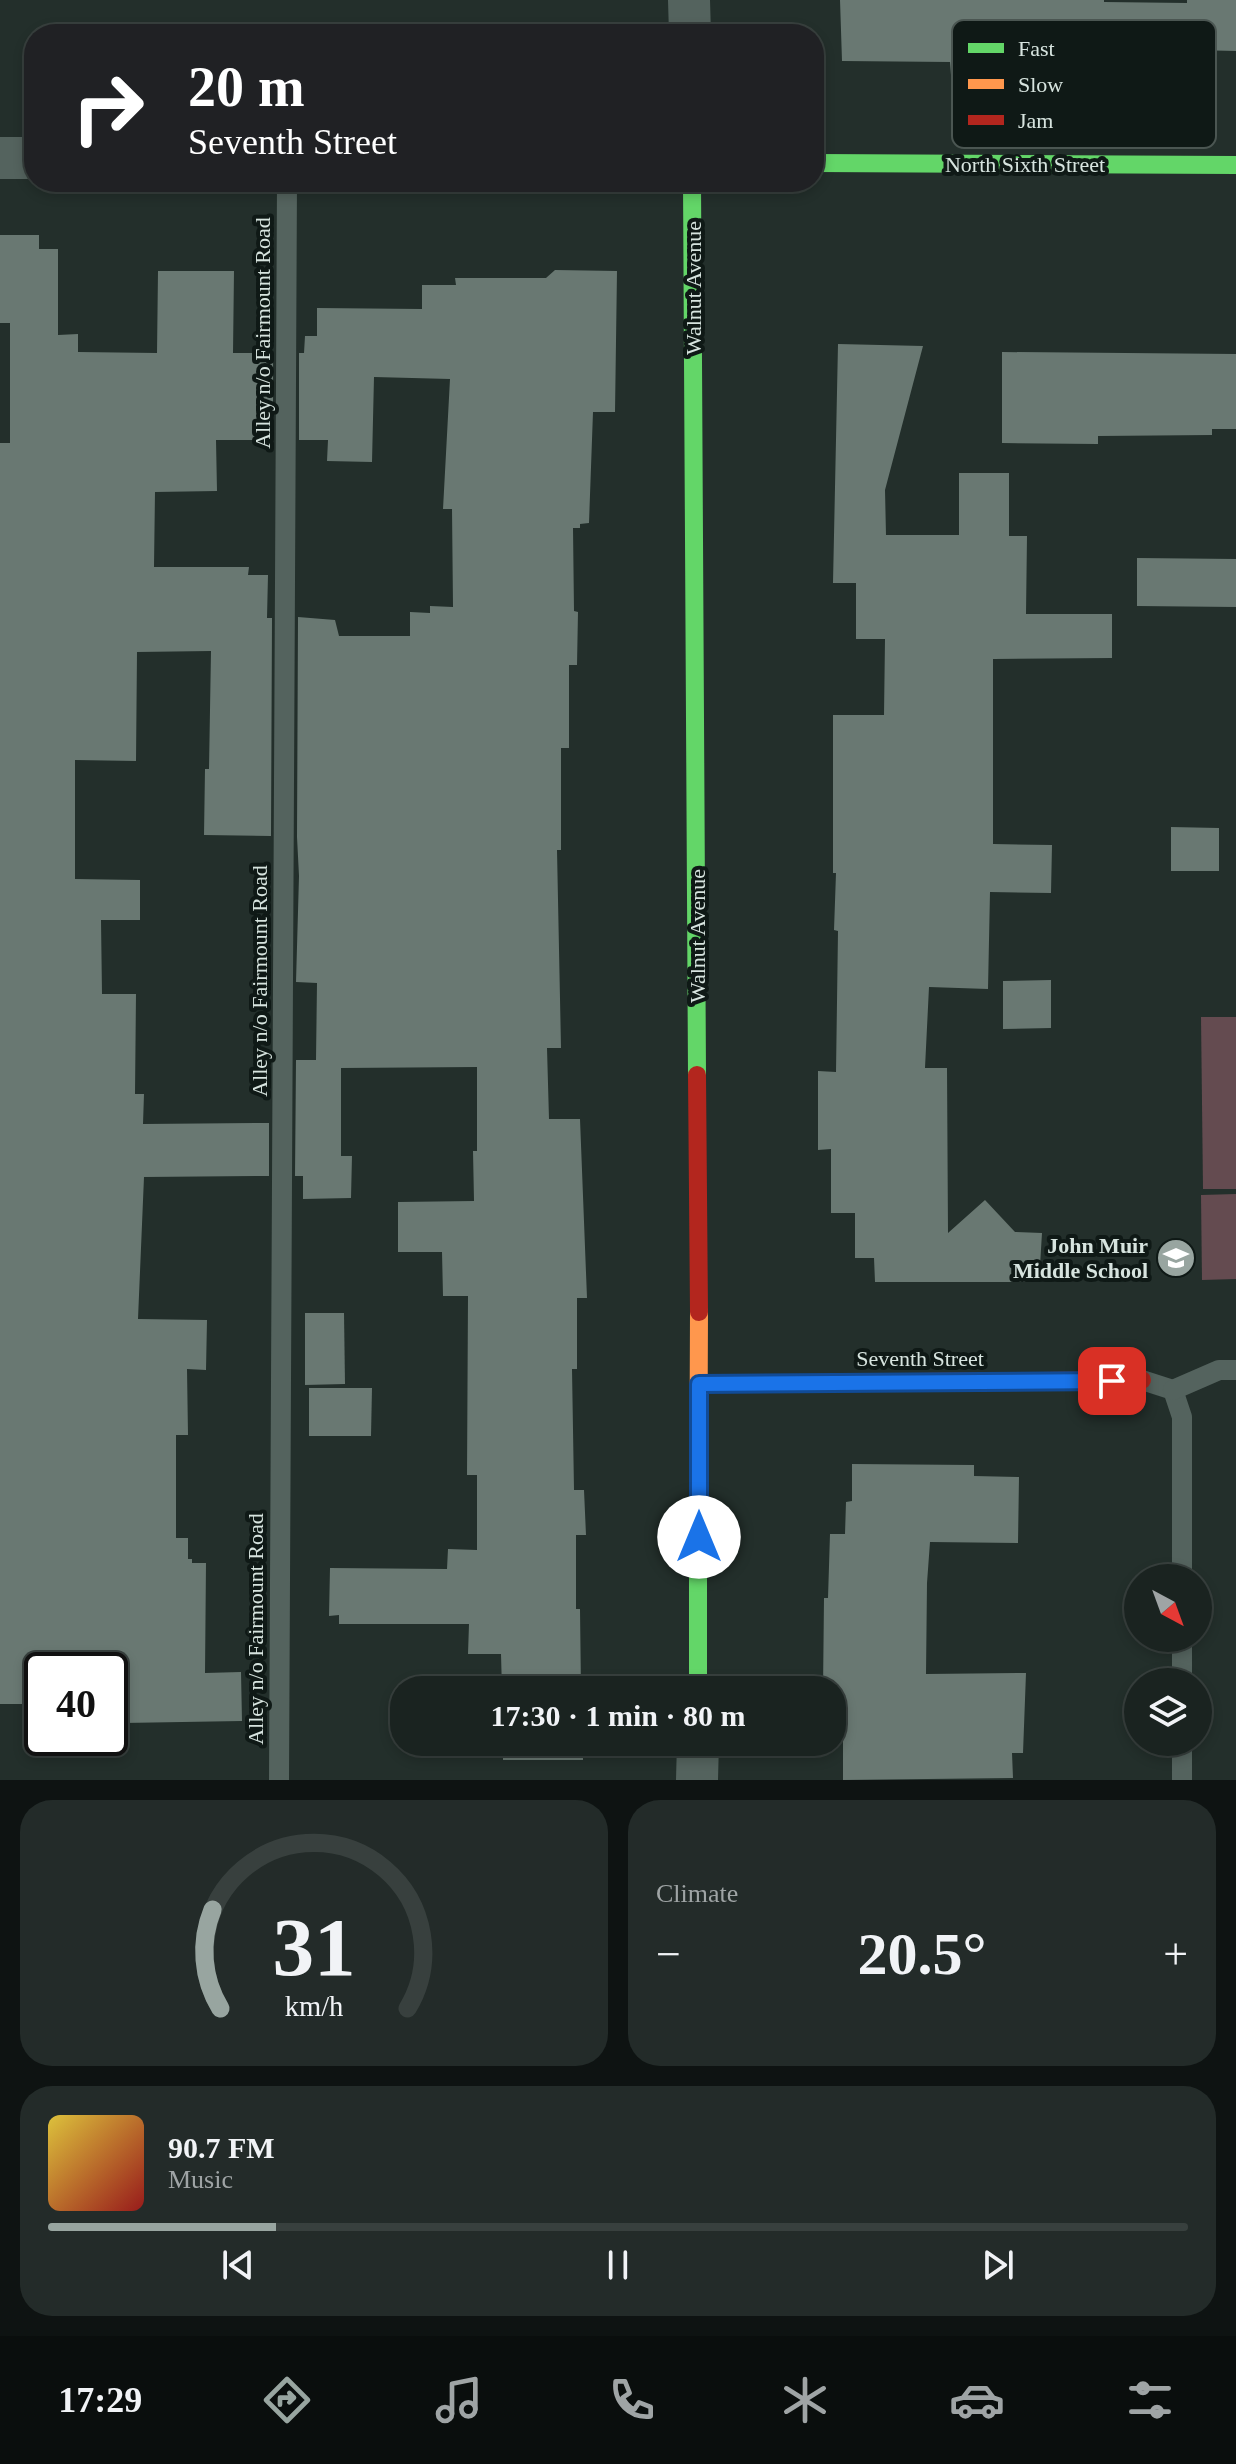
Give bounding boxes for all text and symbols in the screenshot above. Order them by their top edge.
legend [952,20,1216,148]
text: Fast [1018,36,1055,61]
icon: right [56,56,160,160]
text: 20 m [188,56,305,118]
text: Slow [1018,72,1063,97]
text: Jam [1018,108,1053,133]
text: Seventh Street [188,122,397,162]
street label: North Sixth Street [945,152,1105,177]
street label: Alley n/o Fairmount Road [250,217,275,449]
street label: Walnut Avenue [681,221,706,355]
street label: Alley n/o Fairmount Road [247,865,272,1097]
street label: Walnut Avenue [685,869,710,1003]
place label: John Muir Middle School [1013,1233,1148,1283]
school or university icon: John Muir Middle School [1155,1237,1197,1279]
street label: Seventh Street [856,1346,984,1371]
pin [1078,1347,1146,1415]
icon: arrive [1090,1359,1134,1403]
position arrow [657,1495,741,1579]
street label: Alley n/o Fairmount Road [243,1513,268,1745]
north arrow [1124,1564,1212,1652]
map controls [1124,1564,1212,1756]
speed limit sign: 40 [24,1652,128,1756]
button: layers [1124,1668,1212,1756]
text: 17:30 · 1 min · 80 m [491,1699,746,1732]
text: Climate [656,1879,738,1908]
text: 31 [272,1901,356,1993]
text: 20.5° [858,1921,987,1987]
text: − [656,1930,681,1979]
text: + [1163,1930,1188,1979]
text: km/h [285,1991,343,2022]
text: 90.7 FM [168,2131,275,2164]
text: Music [168,2165,233,2194]
icon: previous [216,2243,260,2287]
icon: pause [596,2243,640,2287]
icon: next [976,2243,1020,2287]
icon: directions [259,2372,315,2428]
icon: music [431,2372,487,2428]
icon: phone [604,2372,660,2428]
icon: climate [777,2372,833,2428]
icon: car [949,2372,1005,2428]
icon: filters [1122,2372,1178,2428]
text: 17:29 [58,2380,142,2420]

